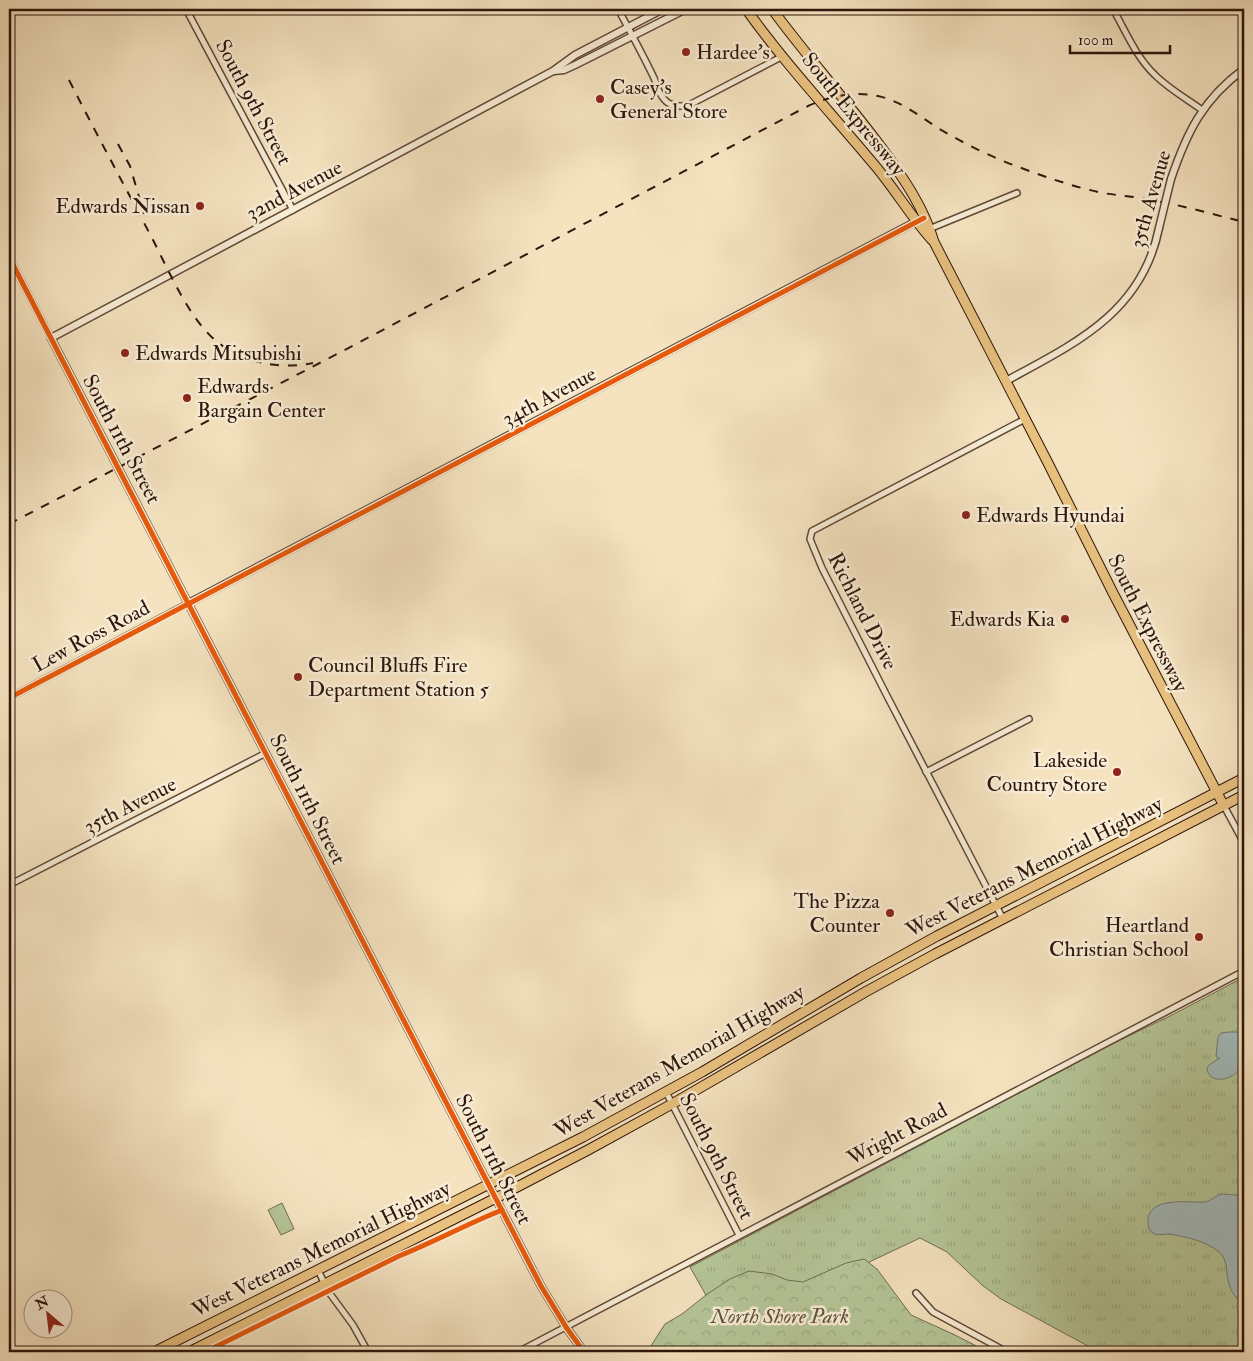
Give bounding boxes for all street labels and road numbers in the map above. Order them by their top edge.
street label: South 9th Street [209,35,298,170]
street label: South Expressway [796,47,912,182]
street label: 35th Avenue [1124,147,1177,251]
street label: 32nd Avenue [242,154,347,227]
street label: 34th Avenue [498,360,601,432]
street label: South 11th Street [76,370,167,509]
street label: Richland Drive [822,548,904,674]
street label: South Expressway [1101,550,1194,697]
street label: Lew Ross Road [28,594,155,679]
street label: South 11th Street [263,730,352,869]
street label: 35th Avenue [79,771,181,840]
street label: West Veterans Memorial Highway [900,791,1168,944]
street label: West Veterans Memorial Highway [548,978,810,1145]
street label: South 9th Street [673,1088,760,1224]
street label: South 11th Street [449,1090,538,1229]
street label: Wright Road [842,1097,952,1172]
street label: West Veterans Memorial Highway [187,1175,456,1324]

